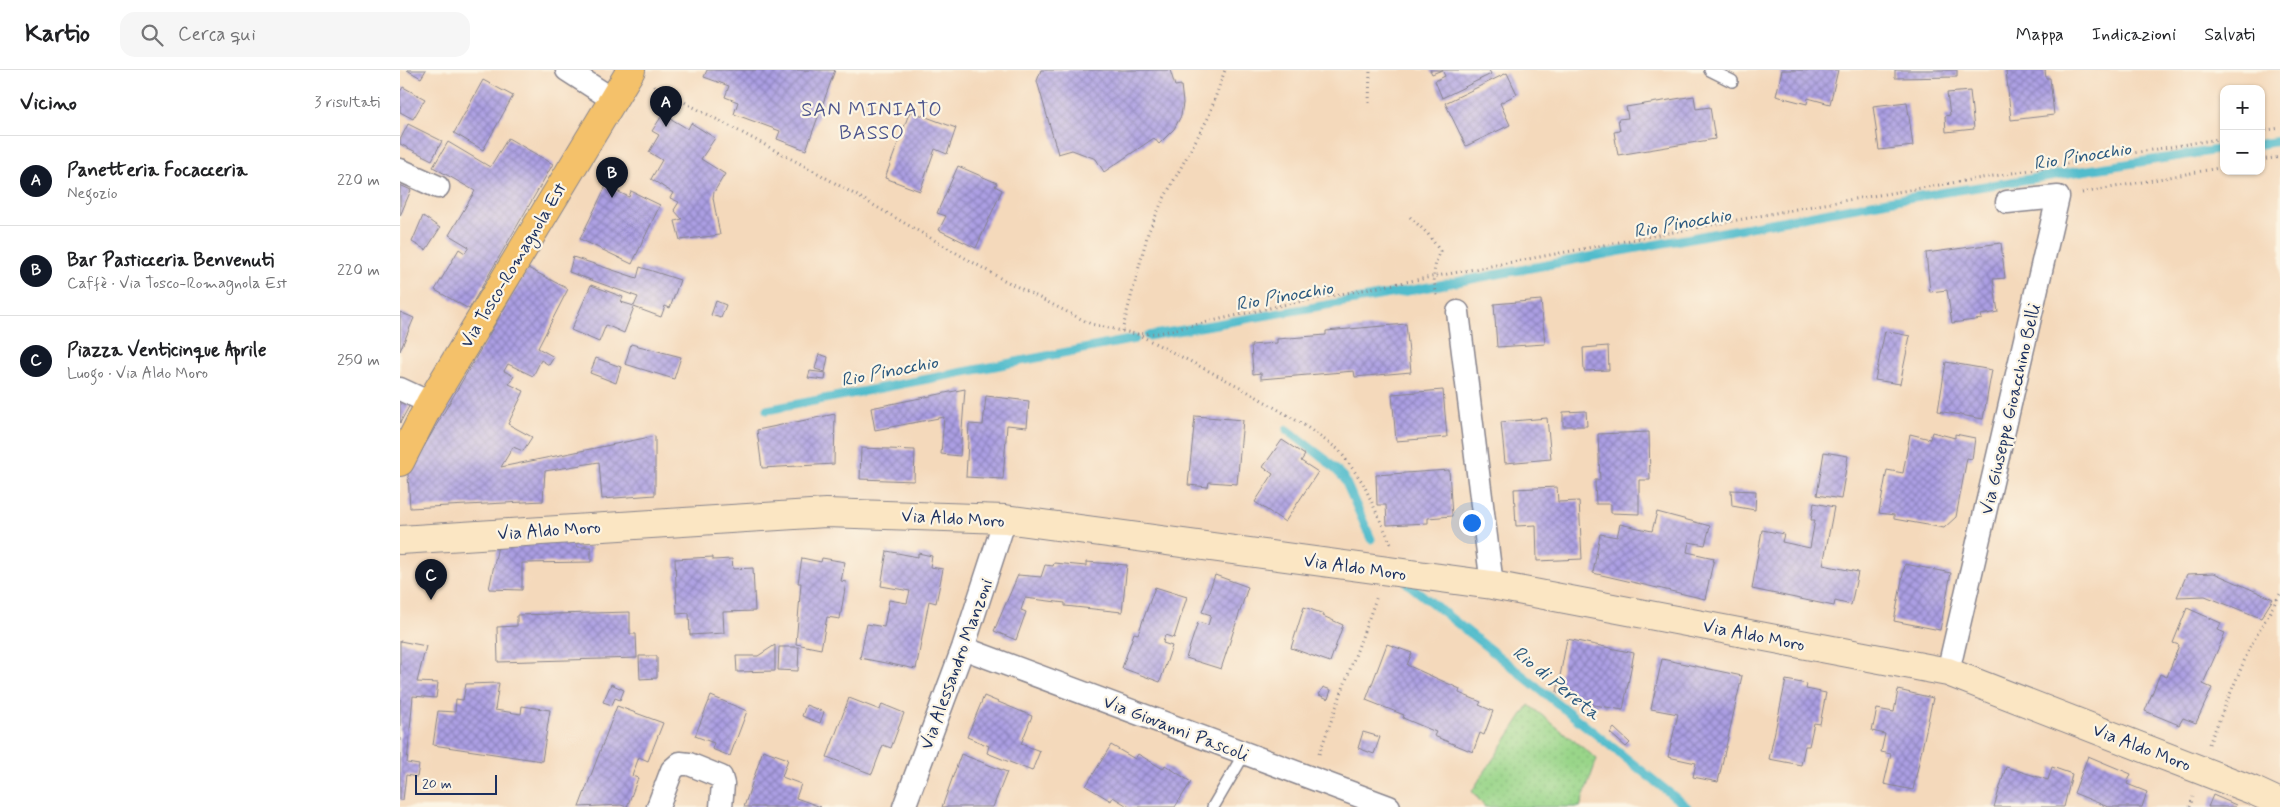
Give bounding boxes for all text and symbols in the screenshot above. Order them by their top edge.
search box [120,12,470,57]
text: Kartio [25,19,90,50]
icon: search [138,21,166,49]
text: Cerca qui [178,22,256,47]
text: Mappa [2016,23,2064,47]
text: Indicazioni [2092,23,2176,47]
text: Salvati [2204,23,2255,47]
map controls [2220,85,2265,175]
button: + [2220,85,2265,130]
pin: A [650,86,682,127]
text: Vicino [20,89,77,117]
text: 3 risultati [314,92,380,113]
district label: SAN MINIATO BASSO [801,97,943,147]
button: − [2220,130,2265,175]
water label: Rio Pinocchio [2032,136,2134,177]
pin: B [596,157,628,198]
text: Panetteria Focacceria [67,158,247,183]
text: A [31,170,41,191]
text: 220 m [337,170,380,191]
street label: Via Tosco-Romagnola Est [455,178,574,353]
text: Negozio [67,183,118,204]
water label: Rio Pinocchio [1632,202,1734,244]
text: Bar Pasticceria Benvenuti [67,248,274,273]
text: B [31,260,41,281]
text: 220 m [337,260,380,281]
text: Caffè · Via Tosco-Romagnola Est [67,273,287,294]
water label: Rio Pinocchio [1234,275,1336,317]
street label: Via Giuseppe Gioacchino Belli [1975,301,2047,517]
text: Piazza Venticinque Aprile [67,338,267,363]
text: C [30,350,42,371]
text: 250 m [337,350,380,371]
water label: Rio Pinocchio [839,350,941,393]
text: Luogo · Via Aldo Moro [67,363,208,384]
street label: Via Aldo Moro [901,504,1005,534]
your location [1459,510,1485,536]
street label: Via Aldo Moro [497,515,602,547]
street label: Via Aldo Moro [1302,549,1408,587]
pin: C [415,559,447,600]
street label: Via Alessandro Manzoni [915,575,999,753]
street label: Via Aldo Moro [1701,614,1807,658]
water label: Rio di Pereta [1507,640,1605,726]
street label: Via Giovanni Pascoli [1099,690,1252,768]
street label: Via Aldo Moro [2089,718,2194,778]
scale bar [415,772,498,795]
text: 20 m [422,775,452,793]

